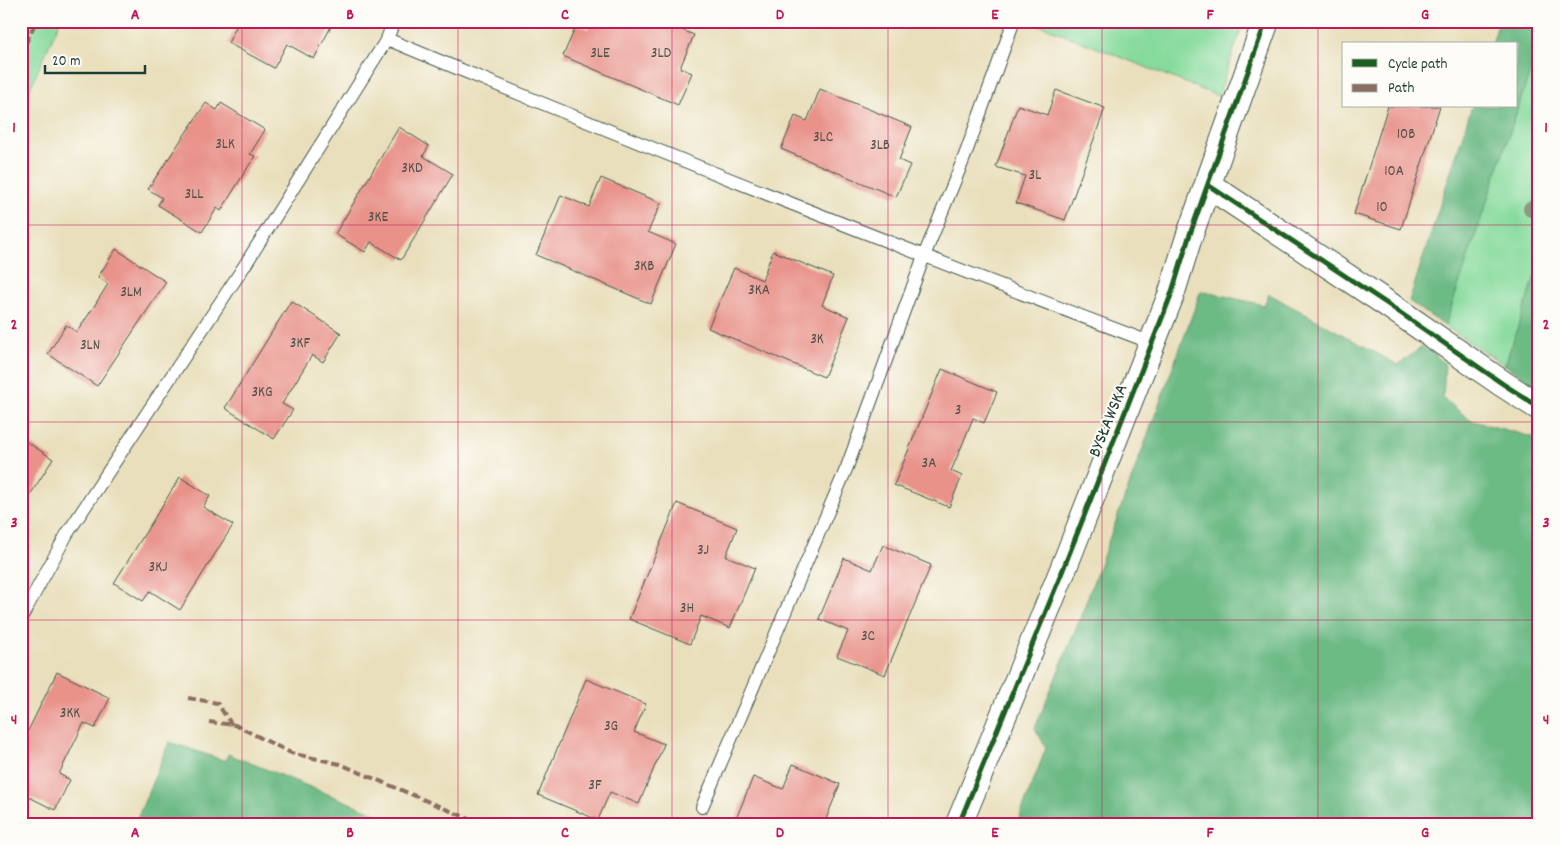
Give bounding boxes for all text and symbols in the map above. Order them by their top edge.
text: A [131,4,140,27]
text: B [346,4,354,27]
text: C [561,4,569,27]
text: D [776,4,785,27]
text: E [991,4,999,27]
text: F [1206,4,1214,27]
text: G [1421,4,1429,27]
scale bar [45,42,145,74]
legend [1342,42,1518,108]
house number: 3LE [590,43,610,65]
house number: 3LD [651,43,672,65]
text: 20 m [52,51,80,73]
text: Cycle path [1388,54,1448,76]
text: Path [1388,78,1414,100]
text: 1 [12,117,16,140]
text: 1 [1544,117,1548,140]
house number: 10B [1397,124,1415,146]
house number: 3LC [813,127,833,149]
house number: 3LK [215,134,235,156]
house number: 3LB [870,135,890,157]
house number: 3KD [401,158,423,180]
house number: 10A [1384,161,1404,183]
house number: 3L [1029,165,1041,187]
house number: 3LL [185,184,203,206]
house number: 10 [1376,197,1388,219]
house number: 3KE [368,207,388,229]
house number: 3KB [634,256,654,278]
house number: 3KA [748,280,770,302]
house number: 3LM [120,282,142,304]
text: 2 [11,314,18,337]
text: 2 [1543,314,1550,337]
house number: 3K [810,329,824,351]
house number: 3KF [290,333,310,355]
house number: 3LN [80,335,100,357]
street label: BYSŁAWSKA [1083,380,1135,461]
house number: 3KG [251,382,273,404]
house number: 3 [955,400,961,422]
house number: 3A [922,453,936,475]
text: 3 [10,512,18,535]
text: 3 [1542,512,1550,535]
house number: 3J [697,540,709,562]
house number: 3KJ [148,557,168,579]
house number: 3H [680,598,694,620]
house number: 3C [861,626,875,648]
house number: 3KK [60,703,80,725]
text: 4 [11,709,17,732]
text: 4 [1543,709,1549,732]
house number: 3G [604,716,618,738]
house number: 3F [588,775,602,797]
text: A [131,822,140,845]
text: B [346,822,354,845]
text: C [561,822,569,845]
text: D [776,822,785,845]
text: E [991,822,999,845]
text: F [1206,822,1214,845]
text: G [1421,822,1429,845]

